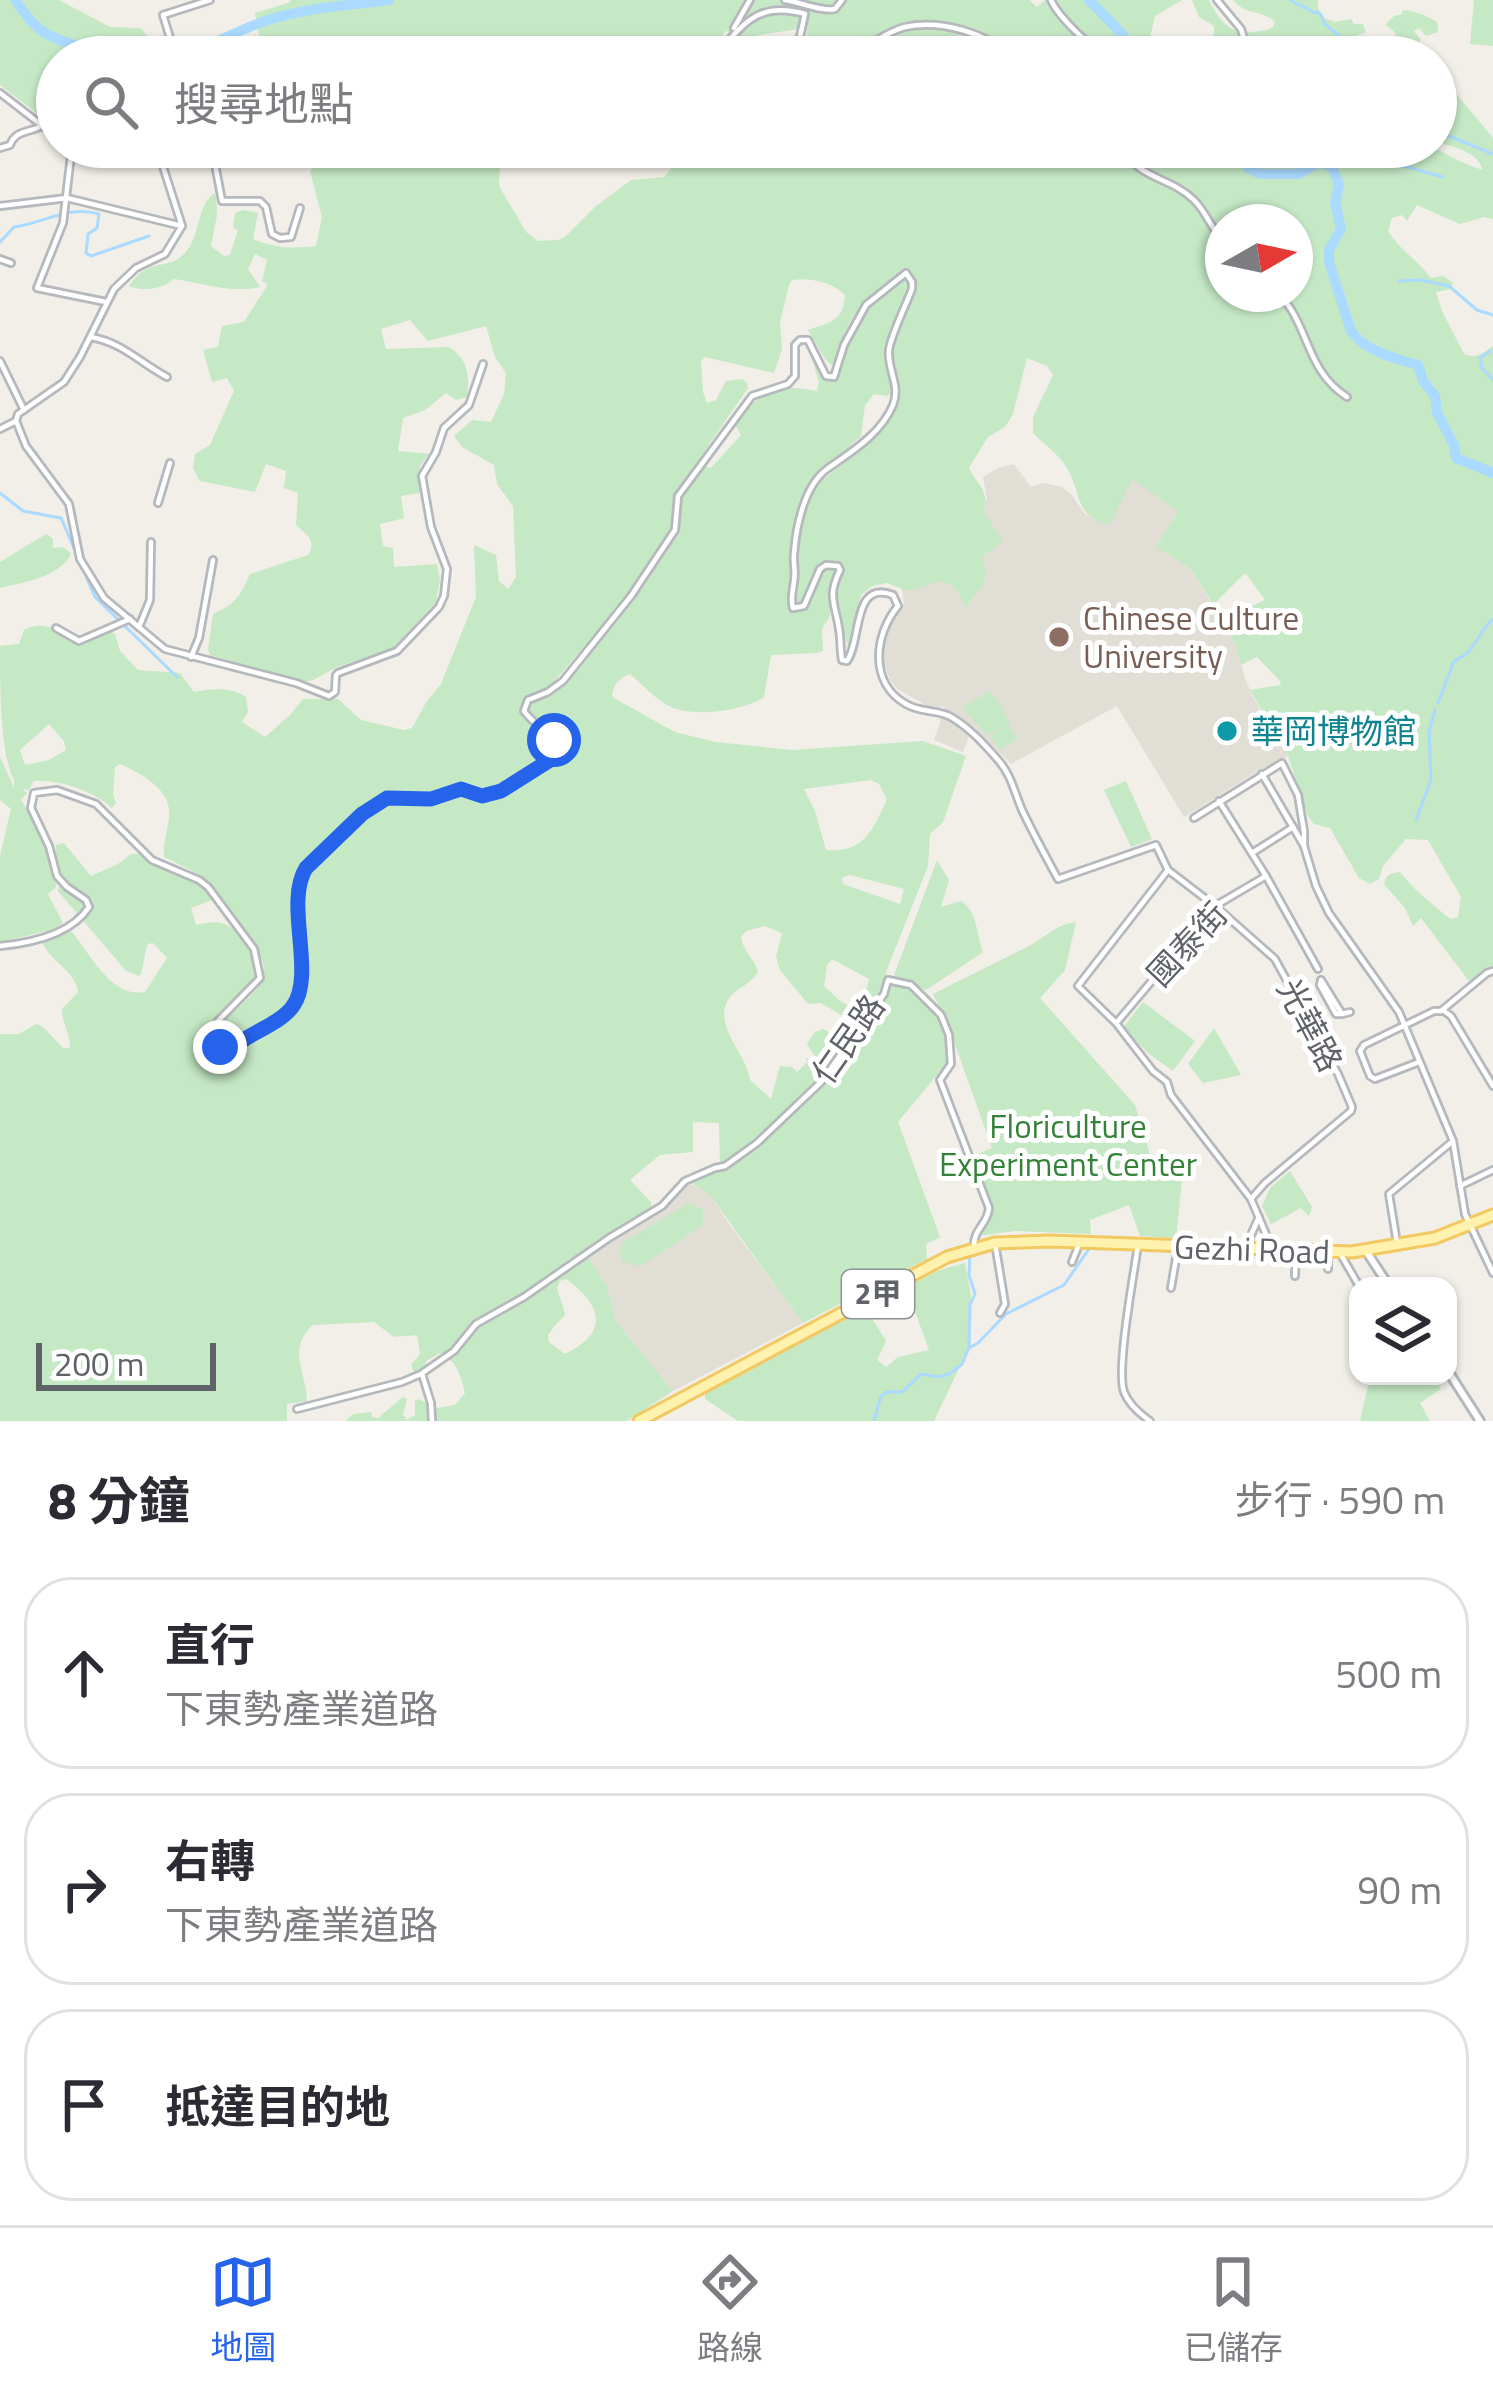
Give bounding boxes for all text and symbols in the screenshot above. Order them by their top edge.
search box [36,36,1457,168]
icon: search [78,69,144,135]
text: 搜尋地點 [174,69,354,137]
north arrow [1205,204,1313,312]
place label: Chinese Culture University [1083,593,1299,681]
marker: Chinese Culture University [1046,624,1072,650]
place label: 華岡博物館 [1251,706,1416,756]
route start [527,713,581,767]
marker: 華岡博物館 [1214,718,1240,744]
street label: 國泰街 [1135,891,1239,997]
street label: 光華路 [1265,970,1355,1080]
street label: 仁民路 [799,984,897,1094]
route end [193,1020,247,1074]
park label: Floriculture Experiment Center [939,1101,1197,1189]
street label: Gezhi Road [1173,1221,1331,1277]
road number: 2甲 [842,1270,914,1318]
map controls [1349,1277,1457,1385]
button: layers [1349,1277,1457,1385]
scale bar [36,1337,216,1390]
text: 200 m [54,1339,144,1389]
text: 8 分鐘 [48,1461,190,1539]
text: 步行 · 590 m [1235,1470,1445,1529]
text: 直行 [165,1610,255,1678]
icon: ahead [51,1640,117,1706]
text: 500 m [1335,1644,1442,1703]
text: 下東勢產業道路 [165,1679,438,1738]
text: 右轉 [165,1826,255,1894]
icon: right [51,1856,117,1922]
text: 90 m [1357,1860,1442,1919]
text: 下東勢產業道路 [165,1895,438,1954]
icon: arrive [51,2072,117,2138]
text: 抵達目的地 [165,2072,390,2140]
tab: 地圖 [210,2249,276,2372]
tab: 路線 [697,2249,763,2372]
tab: 已儲存 [1184,2249,1283,2372]

